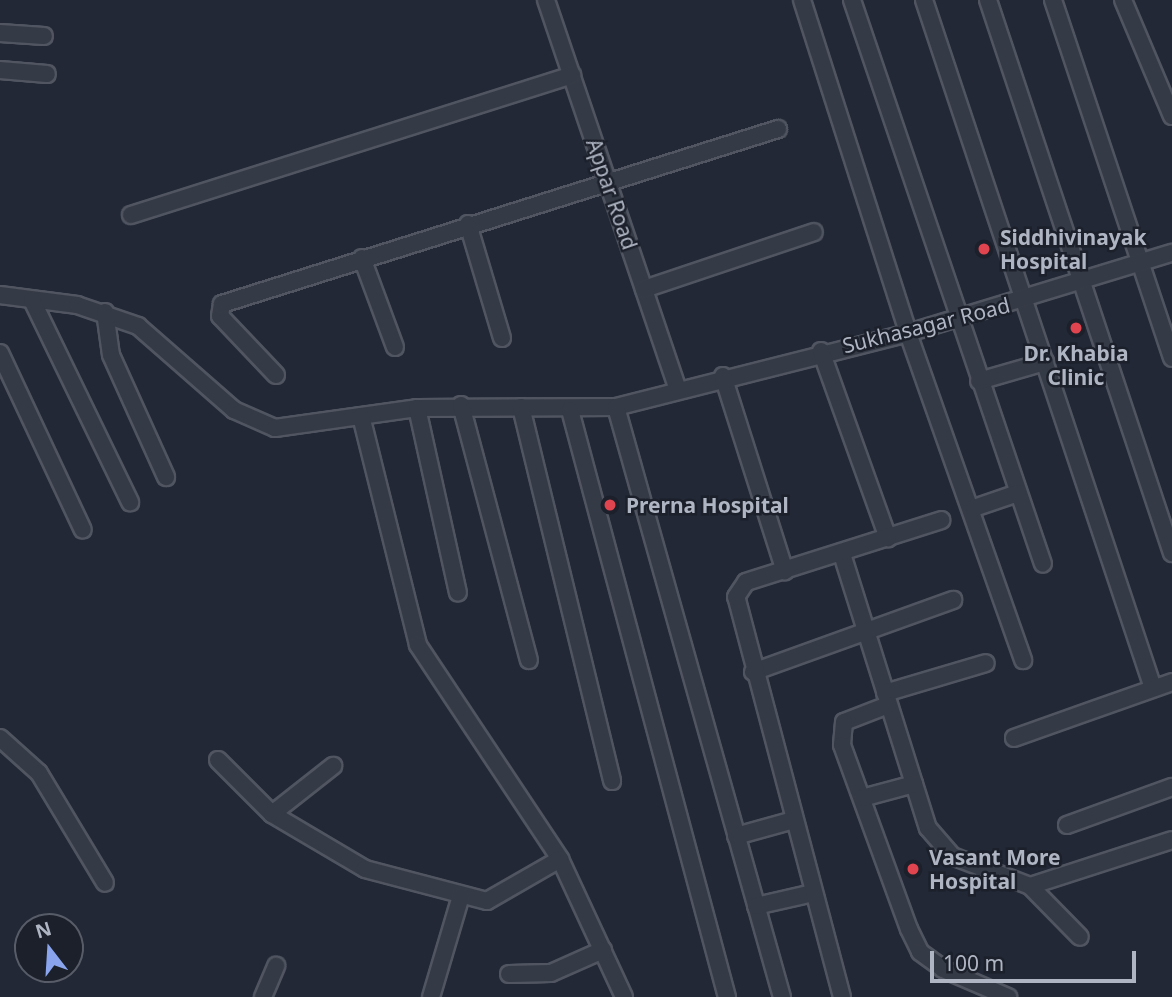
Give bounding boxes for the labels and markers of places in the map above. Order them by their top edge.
place label: Siddhivinayak Hospital [1000,224,1146,274]
marker: Siddhivinayak Hospital [974,239,994,259]
marker: Dr. Khabia Clinic [1066,318,1086,338]
place label: Dr. Khabia Clinic [1023,340,1129,390]
place label: Prerna Hospital [626,492,789,518]
marker: Prerna Hospital [600,495,620,515]
place label: Vasant More Hospital [929,844,1061,894]
marker: Vasant More Hospital [903,859,923,879]

